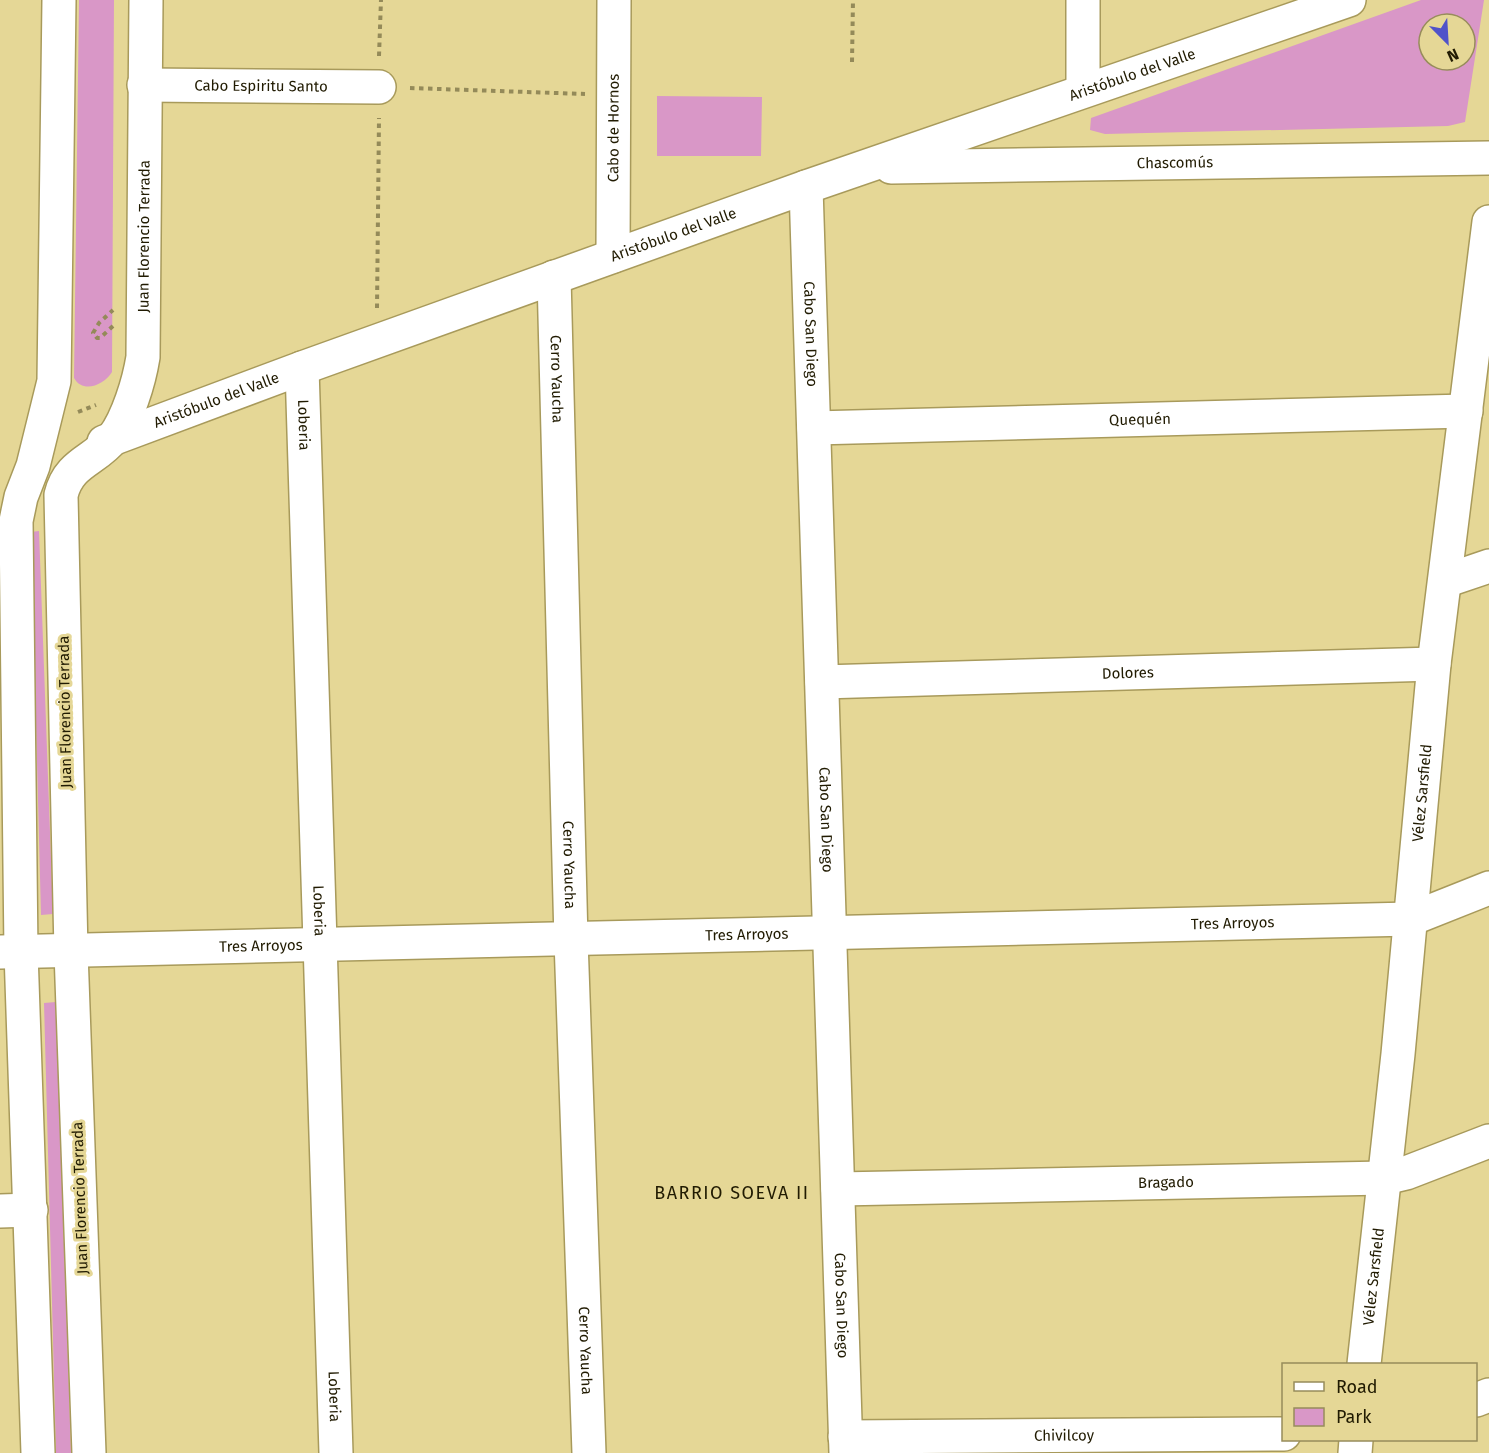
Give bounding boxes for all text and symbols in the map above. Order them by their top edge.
north arrow [1417,12,1477,72]
text: N [1444,44,1462,66]
street label: Aristóbulo del Valle [1067,45,1198,105]
street label: Cabo de Hornos [604,74,623,182]
street label: Cabo Espiritu Santo [194,76,328,96]
street label: Chascomús [1137,153,1213,172]
street label: Juan Florencio Terrada [134,160,154,313]
street label: Aristóbulo del Valle [608,204,739,266]
street label: Cabo San Diego [800,281,821,387]
street label: Cerro Yaucha [546,335,567,423]
street label: Aristóbulo del Valle [151,368,282,432]
street label: Loberia [294,399,314,451]
street label: Quequén [1109,410,1171,429]
street label: Juan Florencio Terrada [55,636,75,788]
street label: Dolores [1102,663,1154,683]
street label: Vélez Sarsfield [1409,743,1436,843]
street label: Cabo San Diego [815,767,837,873]
street label: Cerro Yaucha [559,820,579,909]
street label: Loberia [309,885,329,937]
street label: Tres Arroyos [1191,913,1275,933]
street label: Tres Arroyos [705,925,789,945]
street label: Tres Arroyos [219,936,303,956]
street label: Juan Florencio Terrada [68,1122,92,1274]
street label: Bragado [1138,1173,1194,1192]
district label: BARRIO SOEVA II [654,1182,810,1204]
street label: Vélez Sarsfield [1359,1227,1388,1326]
street label: Cabo San Diego [831,1252,852,1359]
street label: Cerro Yaucha [575,1306,596,1395]
legend [1282,1363,1477,1441]
street label: Loberia [324,1371,344,1422]
text: Road [1336,1376,1378,1398]
text: Park [1336,1406,1372,1428]
street label: Chivilcoy [1034,1426,1095,1445]

